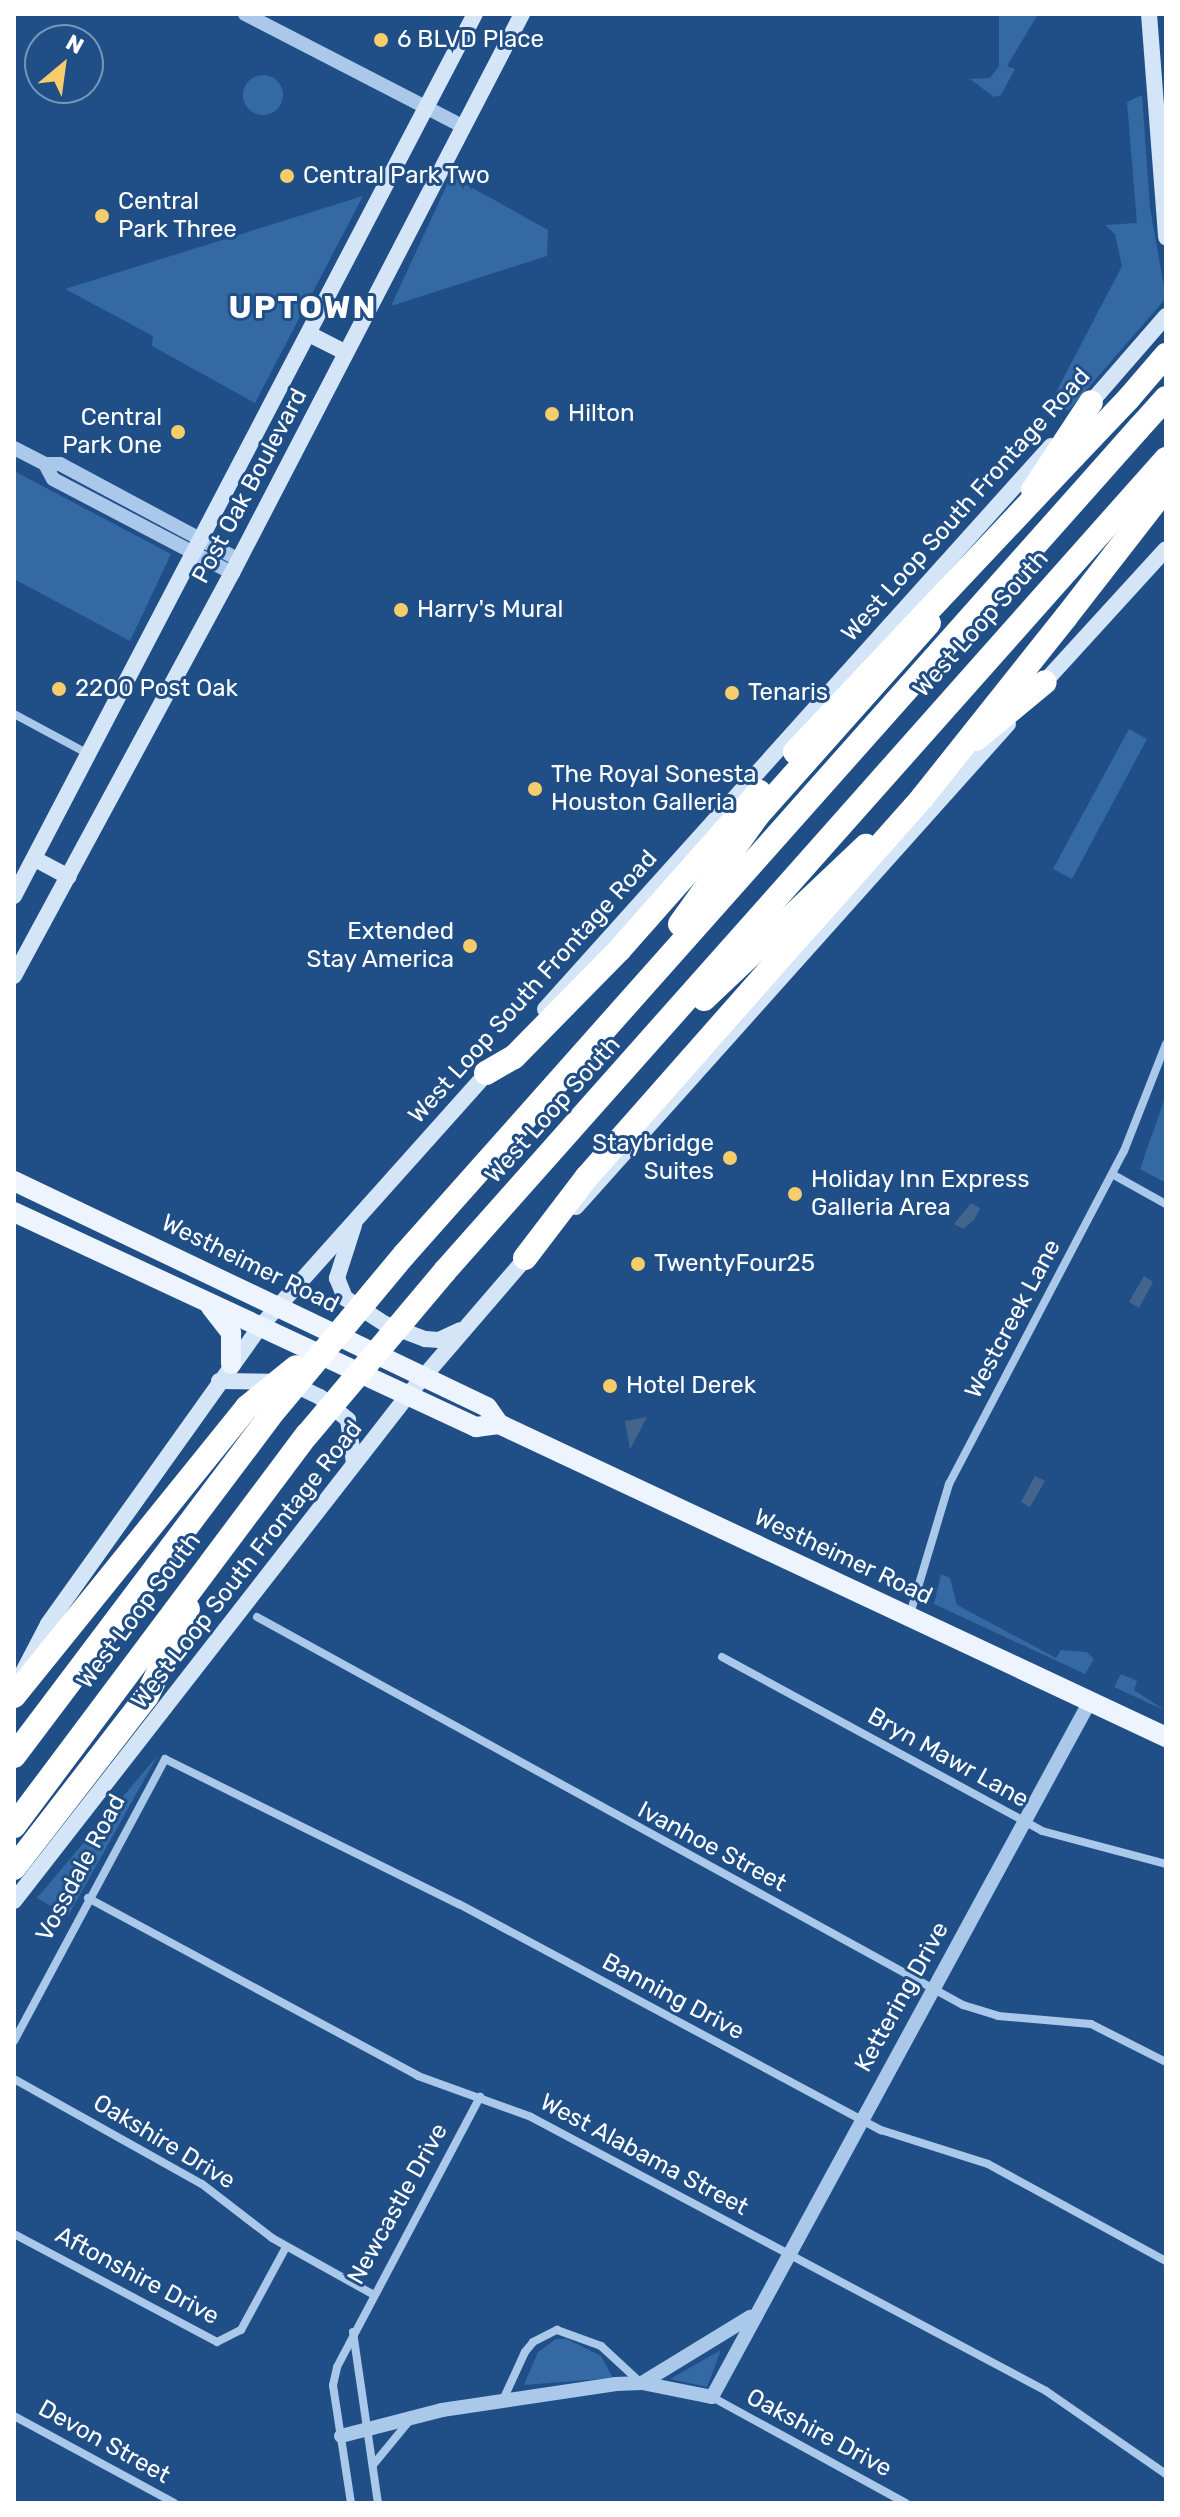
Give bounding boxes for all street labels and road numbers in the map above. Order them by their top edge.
street label: West Loop South Frontage Road [836,363,1096,647]
street label: Post Oak Boulevard [186,384,314,588]
street label: West Loop South [907,545,1055,703]
street label: West Loop South Frontage Road [403,845,663,1129]
street label: West Loop South [479,1031,627,1189]
street label: Westheimer Road [156,1208,344,1320]
street label: Westcreek Lane [959,1235,1067,1403]
street label: West Loop South Frontage Road [126,1415,368,1715]
street label: Westheimer Road [749,1503,937,1611]
street label: West Loop South [71,1527,207,1695]
street label: Bryn Mawr Lane [862,1702,1034,1814]
street label: Vossdale Road [30,1790,132,1946]
street label: Ivanhoe Street [633,1796,791,1898]
street label: Kettering Drive [849,1917,955,2077]
street label: Banning Drive [597,1948,749,2046]
street label: Oakshire Drive [88,2088,240,2196]
street label: West Alabama Street [535,2088,753,2222]
street label: Newcastle Drive [342,2118,454,2290]
street label: Aftonshire Drive [50,2221,224,2331]
street label: Oakshire Drive [741,2383,897,2483]
street label: Devon Street [33,2394,175,2490]

